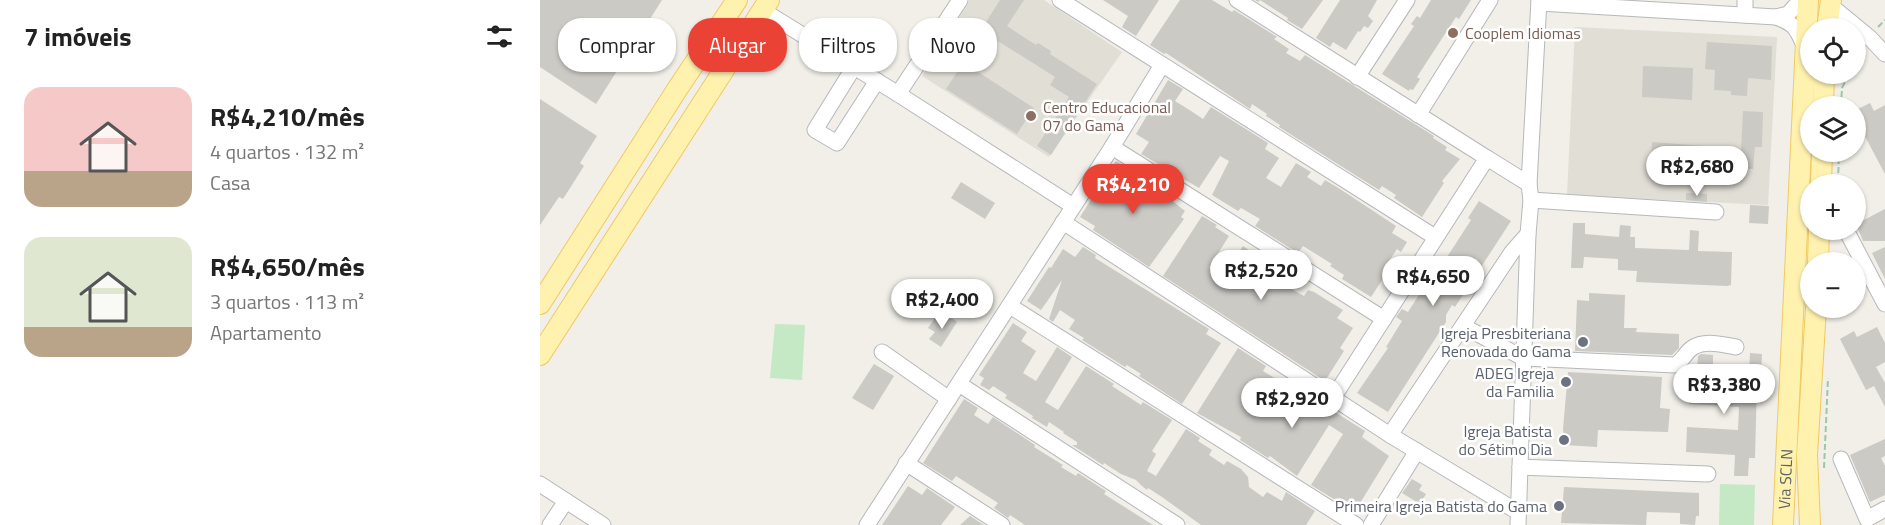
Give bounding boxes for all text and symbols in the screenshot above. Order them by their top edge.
text: 7 imóveis [24,17,131,56]
chip: Comprar [558,18,676,72]
chip: Alugar [688,18,787,72]
chip: Filtros [799,18,897,72]
chip: Novo [909,18,997,72]
map controls [1800,18,1866,318]
button: locate [1800,18,1866,84]
icon: filters [483,20,516,53]
place label: Cooplem Idiomas [1465,21,1581,45]
marker: Cooplem Idiomas [1446,26,1460,40]
place label: Centro Educacional 07 do Gama [1043,95,1171,137]
button: layers [1800,96,1866,162]
text: R$4,210/mês [210,97,365,136]
marker: Centro Educacional 07 do Gama [1024,109,1038,123]
icon: home [72,111,144,183]
text: 4 quartos · 132 m² [210,136,364,167]
pin: R$2,680 [1642,146,1752,197]
text: R$2,680 [1660,150,1734,181]
pin: R$4,210 [1078,164,1188,215]
text: Casa [210,167,250,198]
text: R$4,210 [1096,168,1170,199]
button: + [1800,174,1866,240]
text: R$4,650/mês [210,247,365,286]
pin: R$2,520 [1206,250,1316,301]
button: − [1800,252,1866,318]
text: R$2,520 [1224,254,1298,285]
pin: R$4,650 [1378,256,1488,307]
text: R$4,650 [1396,260,1470,291]
icon: home [72,261,144,333]
pin: R$2,400 [887,279,997,330]
text: R$2,400 [905,283,979,314]
text: 3 quartos · 113 m² [210,286,364,317]
text: Apartamento [210,317,322,348]
place label: Igreja Presbiteriana Renovada do Gama [1441,321,1571,363]
marker: Igreja Presbiteriana Renovada do Gama [1576,335,1590,349]
place label: ADEG Igreja da Familia [1475,361,1554,403]
pin: R$3,380 [1669,364,1779,415]
text: R$3,380 [1687,368,1761,399]
marker: ADEG Igreja da Familia [1559,375,1573,389]
pin: R$2,920 [1237,378,1347,429]
text: R$2,920 [1255,382,1329,413]
place label: Igreja Batista do Sétimo Dia [1459,419,1552,461]
marker: Igreja Batista do Sétimo Dia [1557,433,1571,447]
street label: Via SCLN [1772,448,1799,510]
place label: Primeira Igreja Batista do Gama [1335,494,1547,518]
marker: Primeira Igreja Batista do Gama [1552,499,1566,513]

